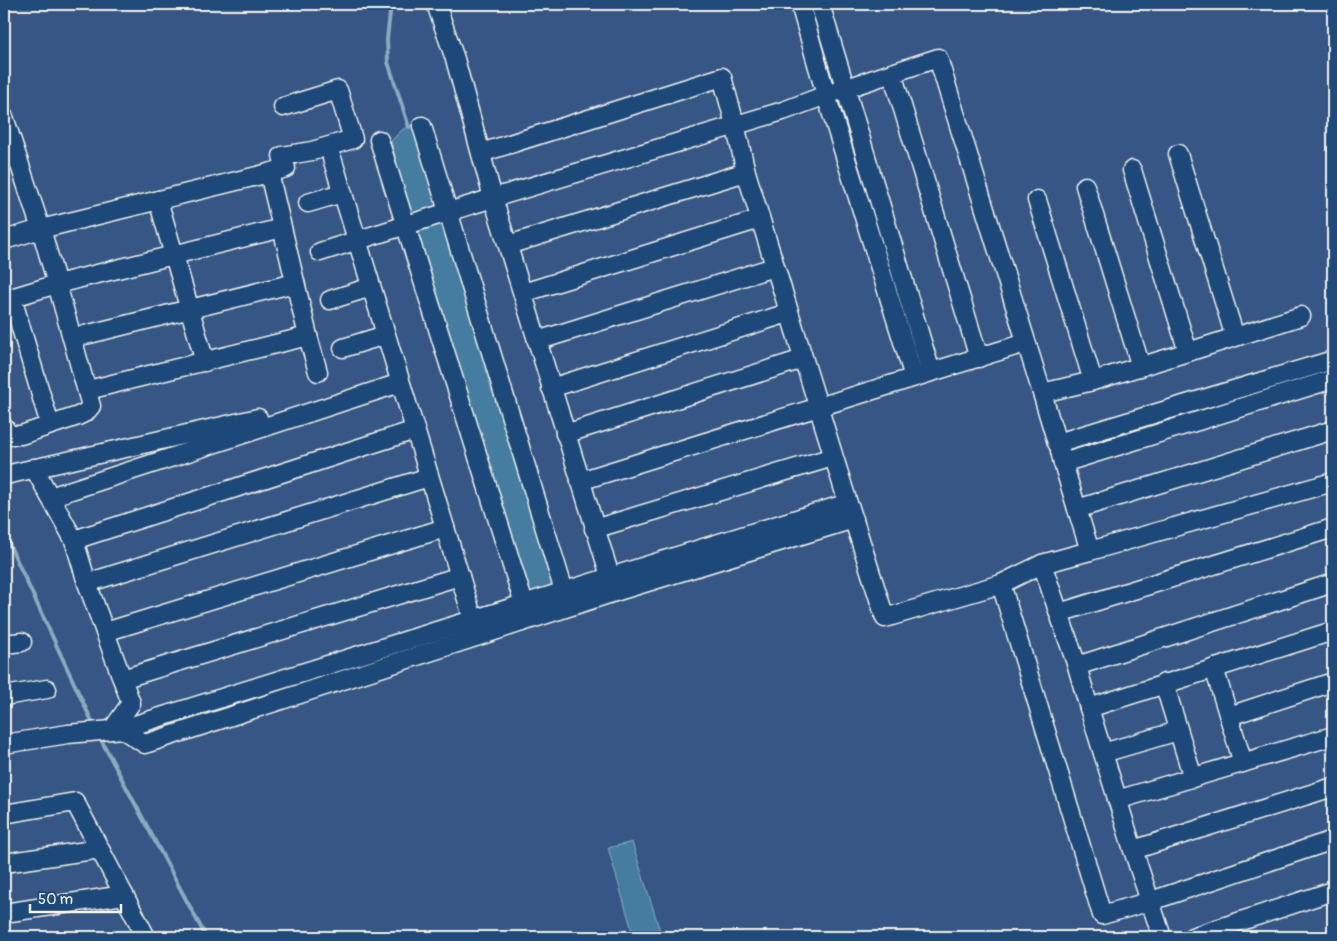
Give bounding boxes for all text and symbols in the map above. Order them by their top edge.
scale bar [30,881,121,913]
text: 50 m [38,890,73,909]

